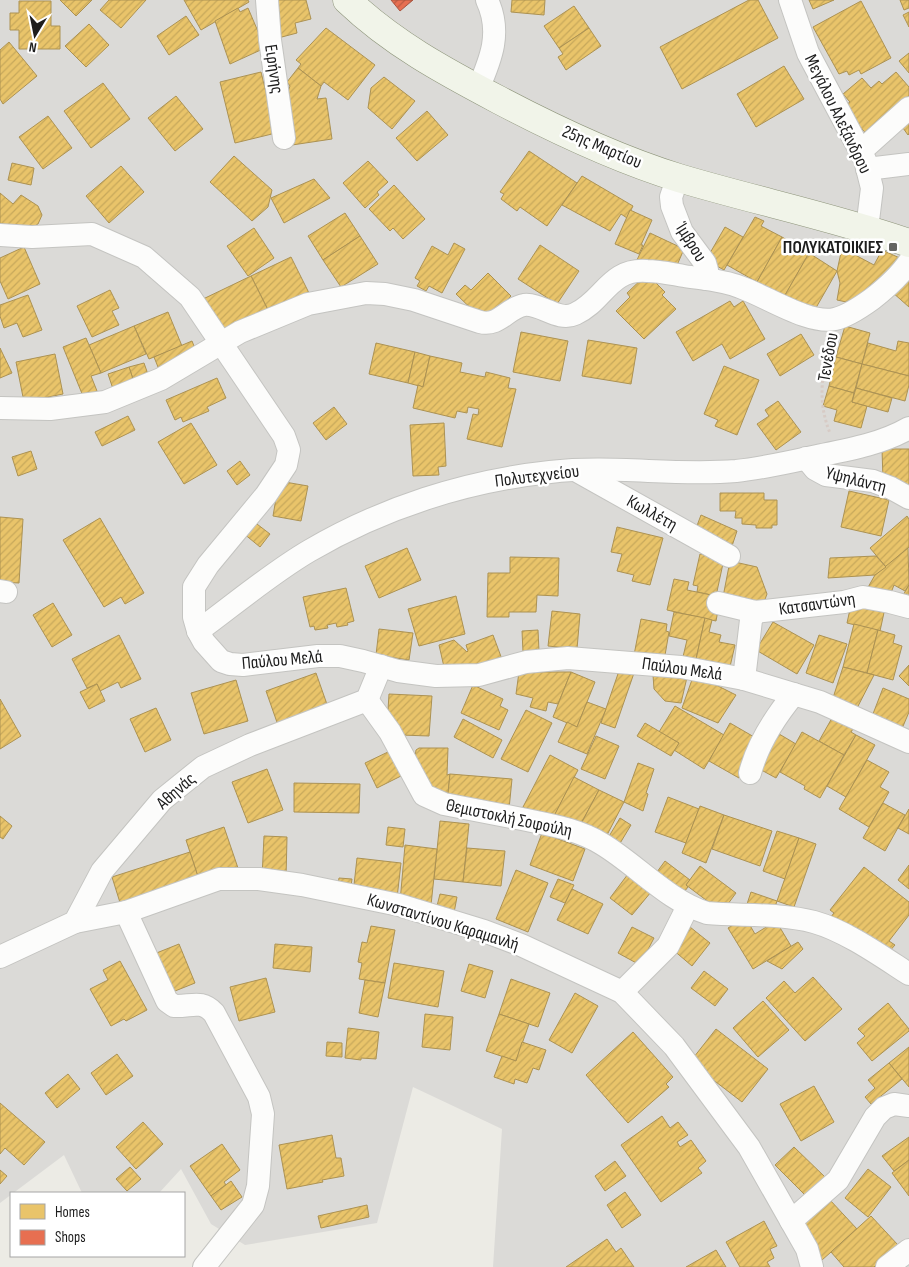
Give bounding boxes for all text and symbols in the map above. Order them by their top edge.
north arrow [10,10,60,60]
text: N [28,38,38,56]
street label: Ειρήνης [260,43,288,95]
street label: Μεγάλου Αλεξάνδρου [800,51,876,177]
street label: 25ης Μαρτίου [559,121,645,173]
street label: Ίμβρου [670,218,711,266]
place label: ΠΟΛΥΚΑΤΟΙΚΙΕΣ [783,237,884,258]
marker: ΠΟΛΥΚΑΤΟΙΚΙΕΣ [887,241,899,253]
street label: Τενέδου [813,331,843,383]
street label: Πολυτεχνείου [494,460,580,492]
street label: Υψηλάντη [823,462,889,498]
street label: Κωλλέτη [623,491,681,535]
street label: Κατσαντώνη [777,588,857,620]
street label: Παύλου Μελά [241,646,324,674]
street label: Παύλου Μελά [640,653,724,685]
street label: Αθηνάς [151,768,200,814]
street label: Θεμιστοκλή Σοφούλη [444,794,574,842]
street label: Κωνσταντίνου Καραμανλή [365,889,521,955]
legend [10,1192,185,1257]
text: Homes [55,1203,90,1222]
text: Shops [55,1228,86,1247]

